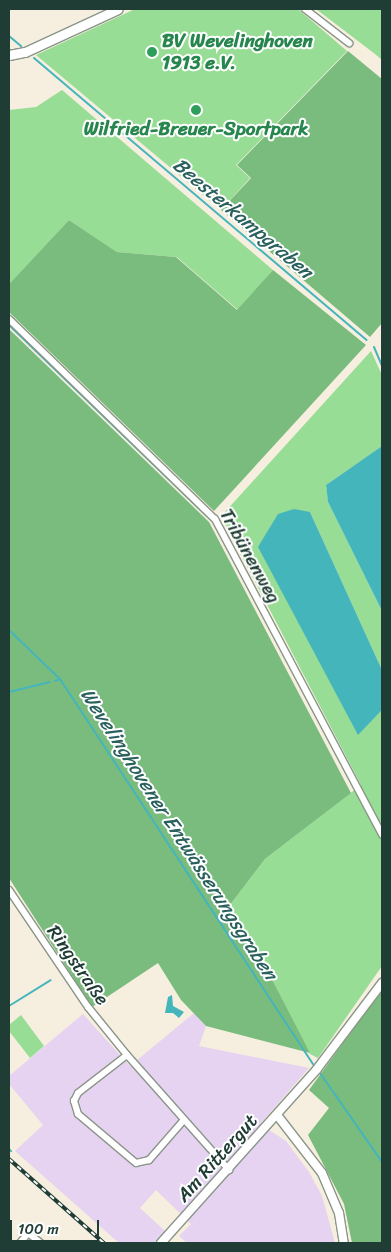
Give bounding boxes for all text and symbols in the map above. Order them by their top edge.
place label: BV Wevelinghoven 1913 e.V. [162,30,312,74]
marker: BV Wevelinghoven 1913 e.V. [146,46,158,58]
marker: Wilfried-Breuer-Sportpark [190,104,202,116]
place label: Wilfried-Breuer-Sportpark [84,118,308,140]
water label: Beesterkampgraben [168,153,318,283]
street label: Tribünenweg [215,505,285,607]
water label: Wevelinghovener Entwässerungsgraben [76,684,282,984]
street label: Ringstraße [42,921,114,1009]
street label: Am Rittergut [172,1110,262,1206]
scale bar [12,1210,101,1242]
text: 100 m [18,1216,59,1242]

